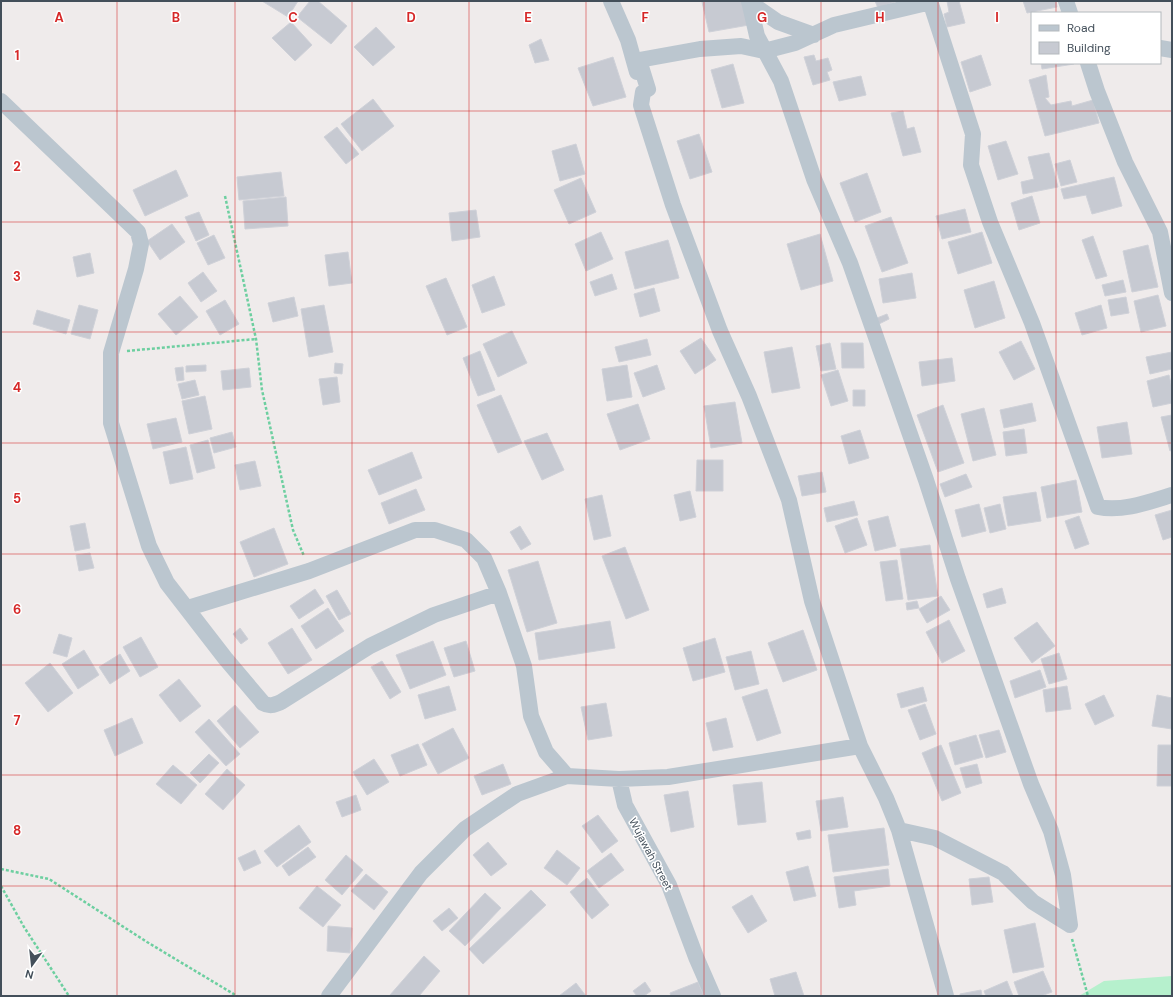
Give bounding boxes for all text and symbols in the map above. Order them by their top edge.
text: A [54,9,64,26]
text: B [172,9,180,26]
text: C [288,9,298,26]
text: D [406,9,416,26]
text: E [524,9,532,26]
text: F [641,9,649,26]
text: G [757,9,767,26]
text: H [875,9,885,26]
text: I [995,9,999,26]
legend [1031,12,1161,64]
text: Road [1067,20,1095,36]
text: Building [1067,40,1111,56]
text: 1 [15,47,19,64]
text: 2 [13,158,21,175]
text: 3 [13,268,21,285]
text: 4 [13,379,21,396]
text: 5 [13,490,21,507]
text: 6 [13,601,21,618]
text: 7 [14,712,21,729]
street label: Wujawah Street [626,815,676,893]
text: 8 [13,822,21,839]
north arrow [12,945,52,985]
text: N [24,967,35,982]

